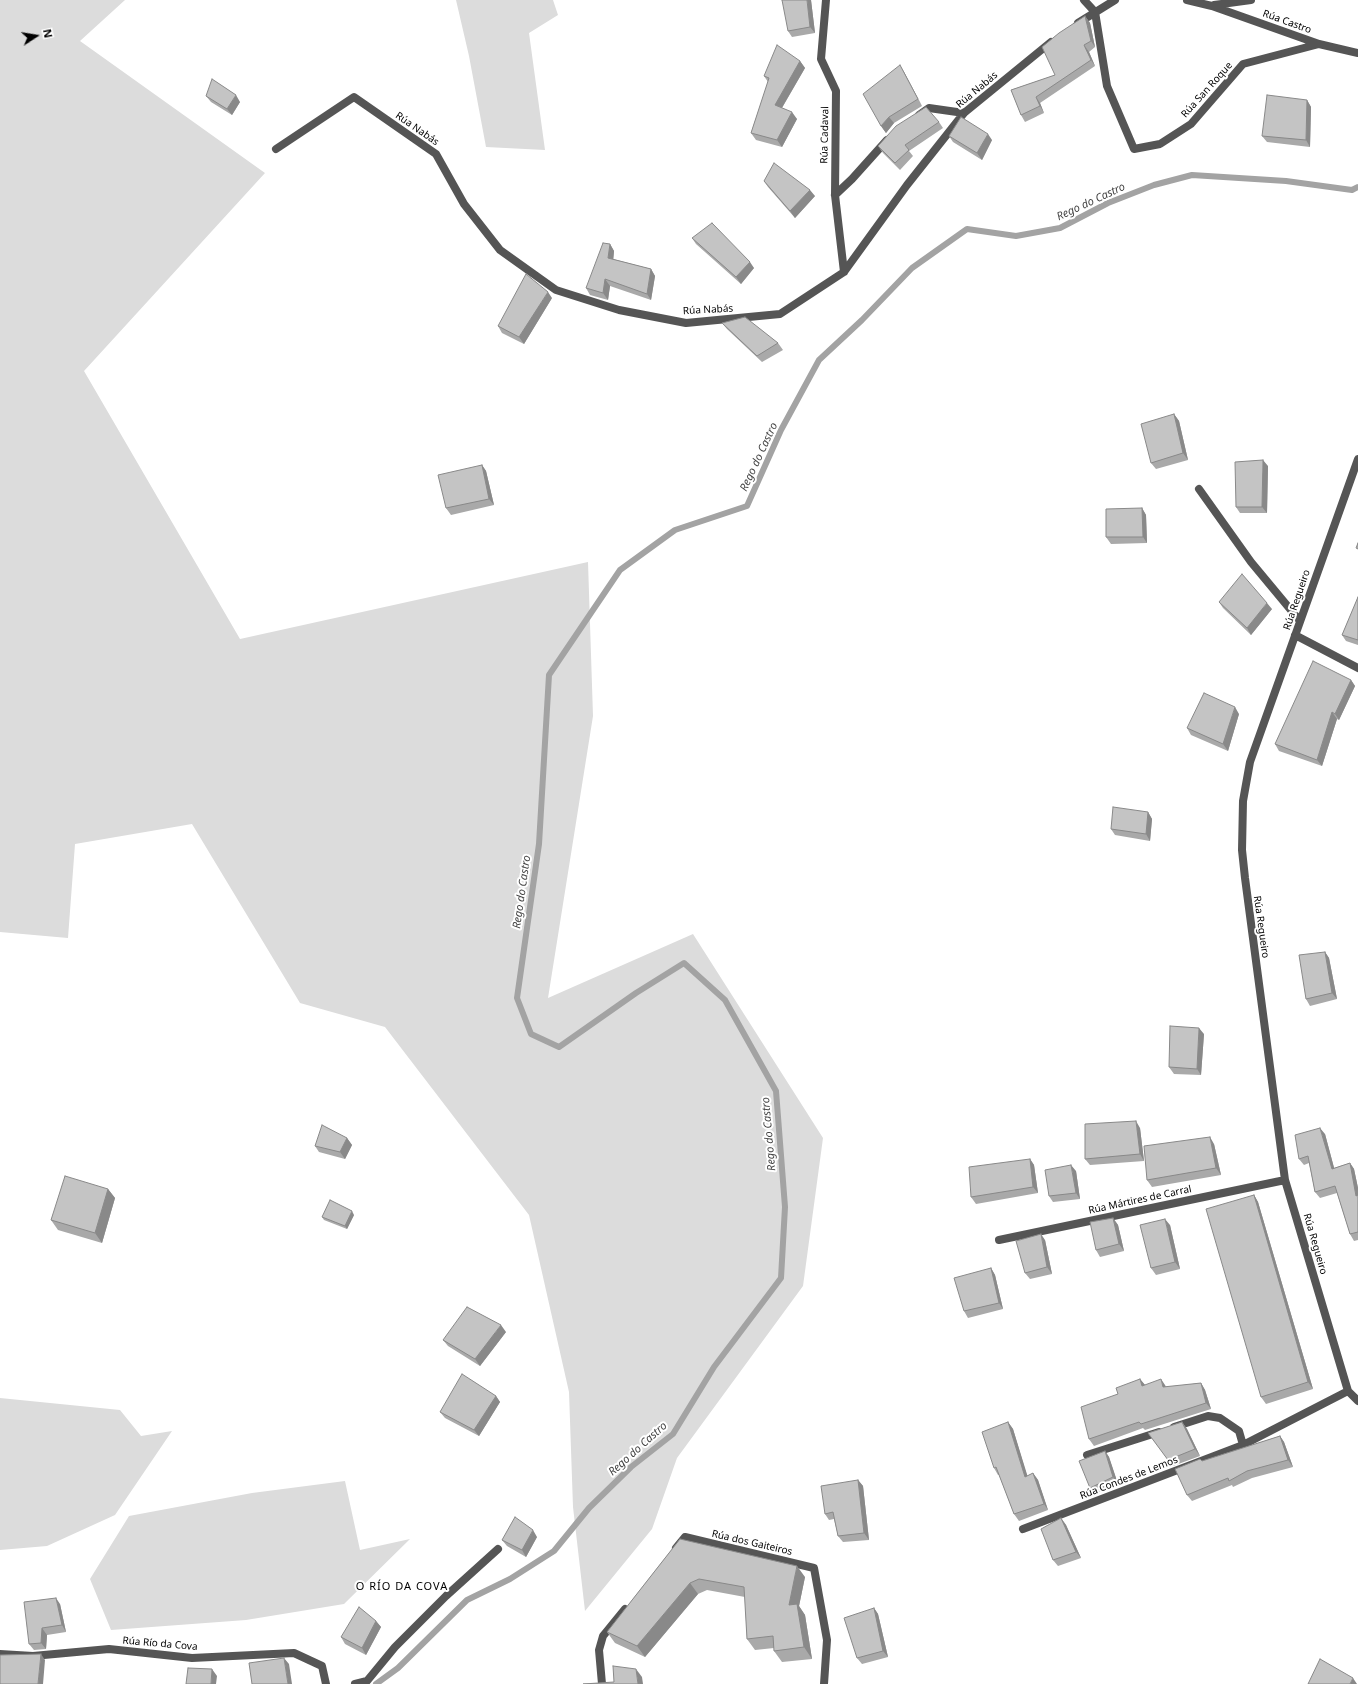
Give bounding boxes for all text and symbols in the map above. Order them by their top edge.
street label: Rúa Castro [1261,8,1313,36]
north arrow [16,16,56,56]
text: N [40,27,56,39]
street label: Rúa San Roque [1179,60,1235,120]
street label: Rúa Nabás [954,69,1000,111]
street label: Rúa Cadaval [818,106,832,164]
street label: Rúa Nabás [393,110,441,148]
water label: Rego do Castro [1055,180,1127,224]
street label: Rúa Nabás [683,303,733,317]
water label: Rego do Castro [737,421,781,493]
street label: Rúa Regueiro [1281,568,1313,632]
water label: Rego do Castro [510,854,534,930]
street label: Rúa Regueiro [1251,895,1271,959]
water label: Rego do Castro [759,1097,779,1171]
street label: Rúa Mártires de Carral [1087,1183,1193,1217]
street label: Rúa Regueiro [1301,1212,1329,1276]
water label: Rego do Castro [606,1419,670,1479]
street label: Rúa Condes de Lemos [1078,1454,1180,1502]
street label: Rúa dos Gaiteiros [711,1528,793,1558]
district label: O RÍO DA COVA [356,1580,448,1594]
street label: Rúa Río da Cova [122,1635,198,1653]

